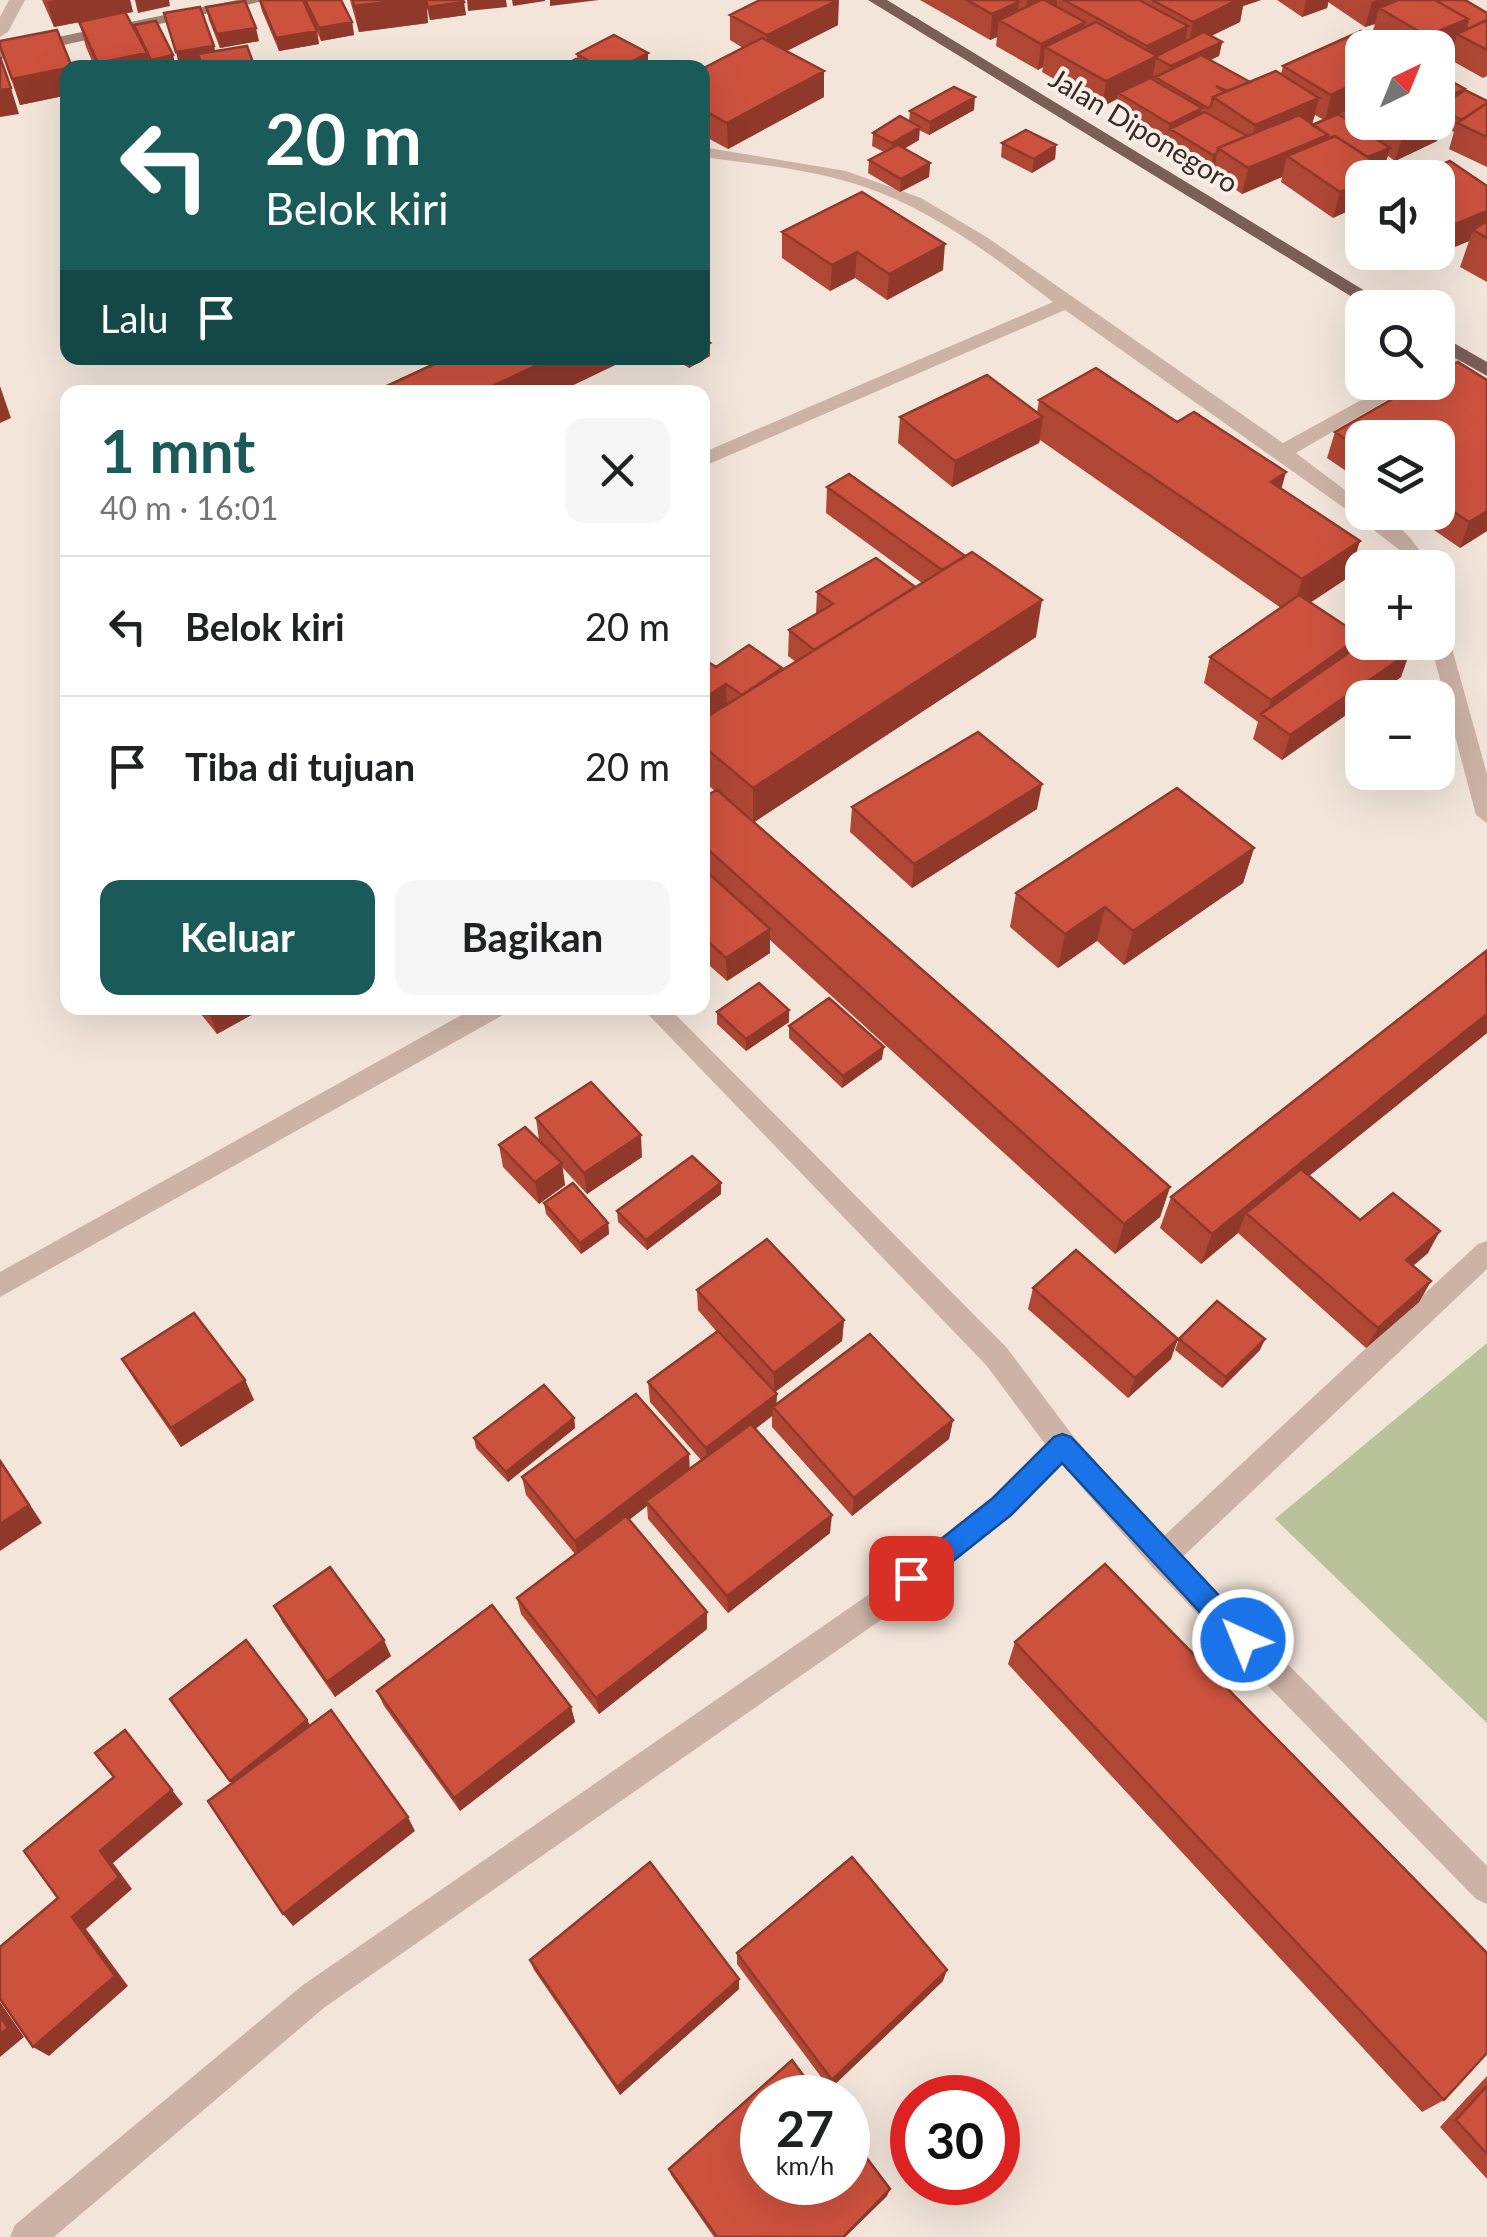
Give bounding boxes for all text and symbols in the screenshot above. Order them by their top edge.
north arrow [1345,30,1455,140]
map controls [1345,30,1455,790]
street label: Jalan Diponegoro [1044,60,1244,200]
text: 20 m [265,96,422,180]
icon: left [100,100,230,230]
button: sound [1345,160,1455,270]
text: Belok kiri [265,181,449,235]
icon: arrive [189,290,244,345]
button: search [1345,290,1455,400]
text: Lalu [100,295,169,341]
text: 1 mnt [100,414,255,486]
button: close [565,418,670,523]
button: layers [1345,420,1455,530]
text: 40 m · 16:01 [100,488,279,527]
button: + [1345,550,1455,660]
icon: left [100,599,155,654]
text: Belok kiri [185,603,345,649]
text: 20 m [585,603,670,649]
button: − [1345,680,1455,790]
icon: arrive [100,739,155,794]
text: Tiba di tujuan [185,743,415,789]
text: 20 m [585,743,670,789]
button: Keluar [100,880,375,995]
button: Bagikan [395,880,670,995]
pin [869,1536,954,1621]
icon: arrive [884,1551,939,1606]
position arrow [1191,1588,1295,1692]
speed limit sign: 30 [890,2075,1020,2205]
text: 27 [776,2098,834,2158]
text: km/h [776,2150,834,2180]

